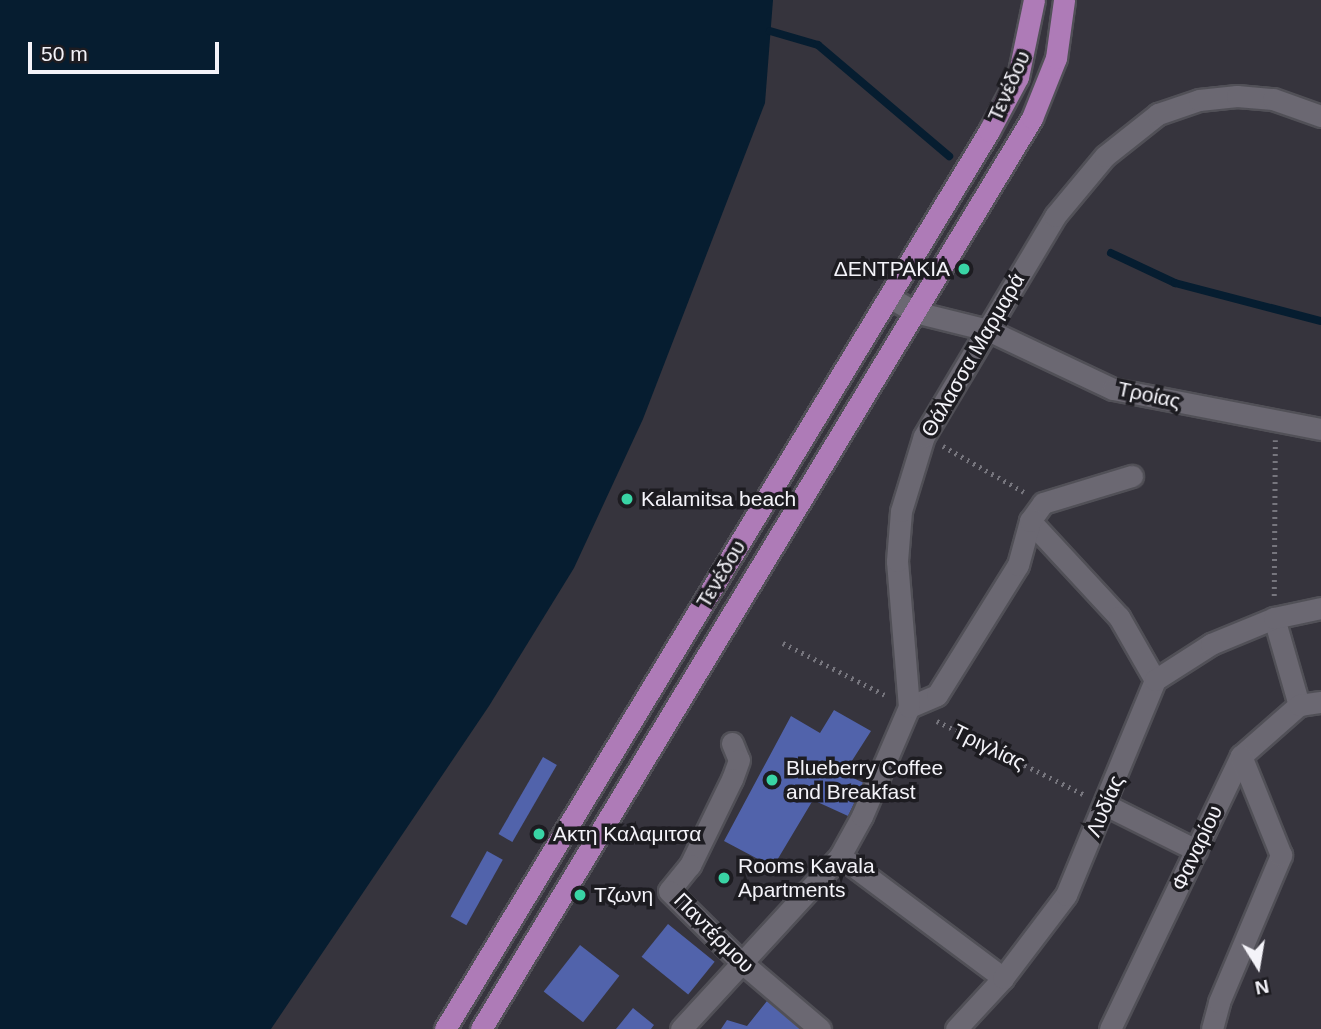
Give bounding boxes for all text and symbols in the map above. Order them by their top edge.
scale bar [32,28,222,72]
text: 50 m [41,42,88,65]
street label: Τενέδου [982,47,1036,125]
place label: ΔΕΝΤΡΑΚΙΑ [834,256,950,282]
marker: ΔΕΝΤΡΑΚΙΑ [956,261,972,277]
street label: Θάλασσα Μαρμαρά [916,269,1030,441]
street label: Τροίας [1115,376,1183,414]
place label: Kalamitsa beach [641,486,796,512]
marker: Kalamitsa beach [619,491,635,507]
street label: Τενέδου [691,536,751,612]
street label: Τριγλίας [949,719,1029,775]
place label: Blueberry Coffee and Breakfast [786,755,943,805]
marker: Blueberry Coffee and Breakfast [764,772,780,788]
street label: Λυδίας [1081,772,1129,840]
street label: Φαναρίου [1166,801,1228,895]
place label: Ακτη Καλαμιτσα [553,821,701,847]
marker: Ακτη Καλαμιτσα [531,826,547,842]
place label: Rooms Kavala Apartments [738,853,875,903]
marker: Rooms Kavala Apartments [716,870,732,886]
place label: Τζωνη [594,882,653,908]
marker: Τζωνη [572,887,588,903]
street label: Παντέρμου [669,888,759,978]
north arrow [1223,931,1293,1001]
text: N [1253,975,1271,999]

